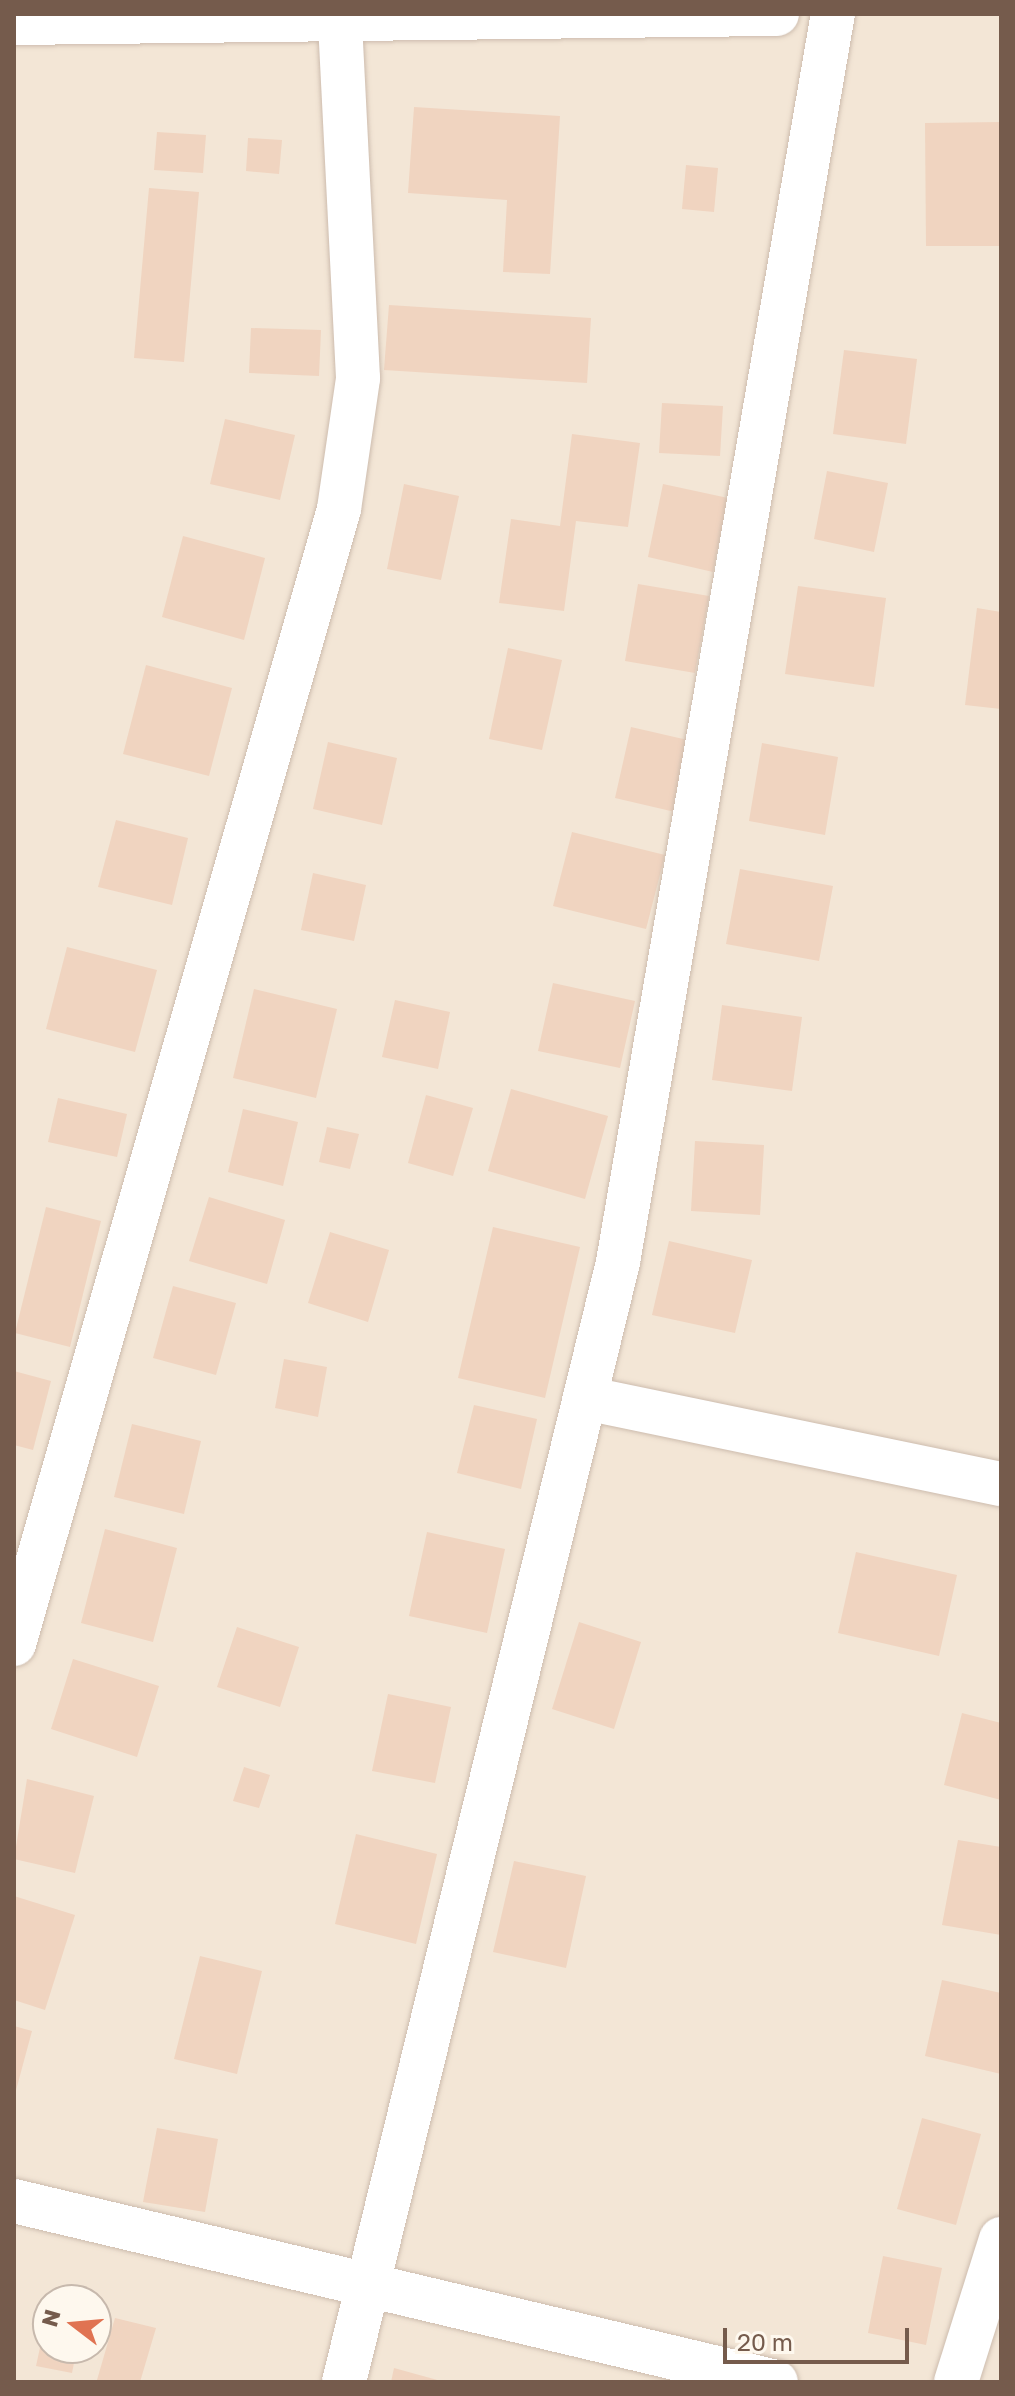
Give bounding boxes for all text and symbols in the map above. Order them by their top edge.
north arrow [32,2284,112,2364]
text: N [35,2306,66,2330]
scale bar [727,2312,913,2362]
text: 20 m [737,2327,793,2356]

